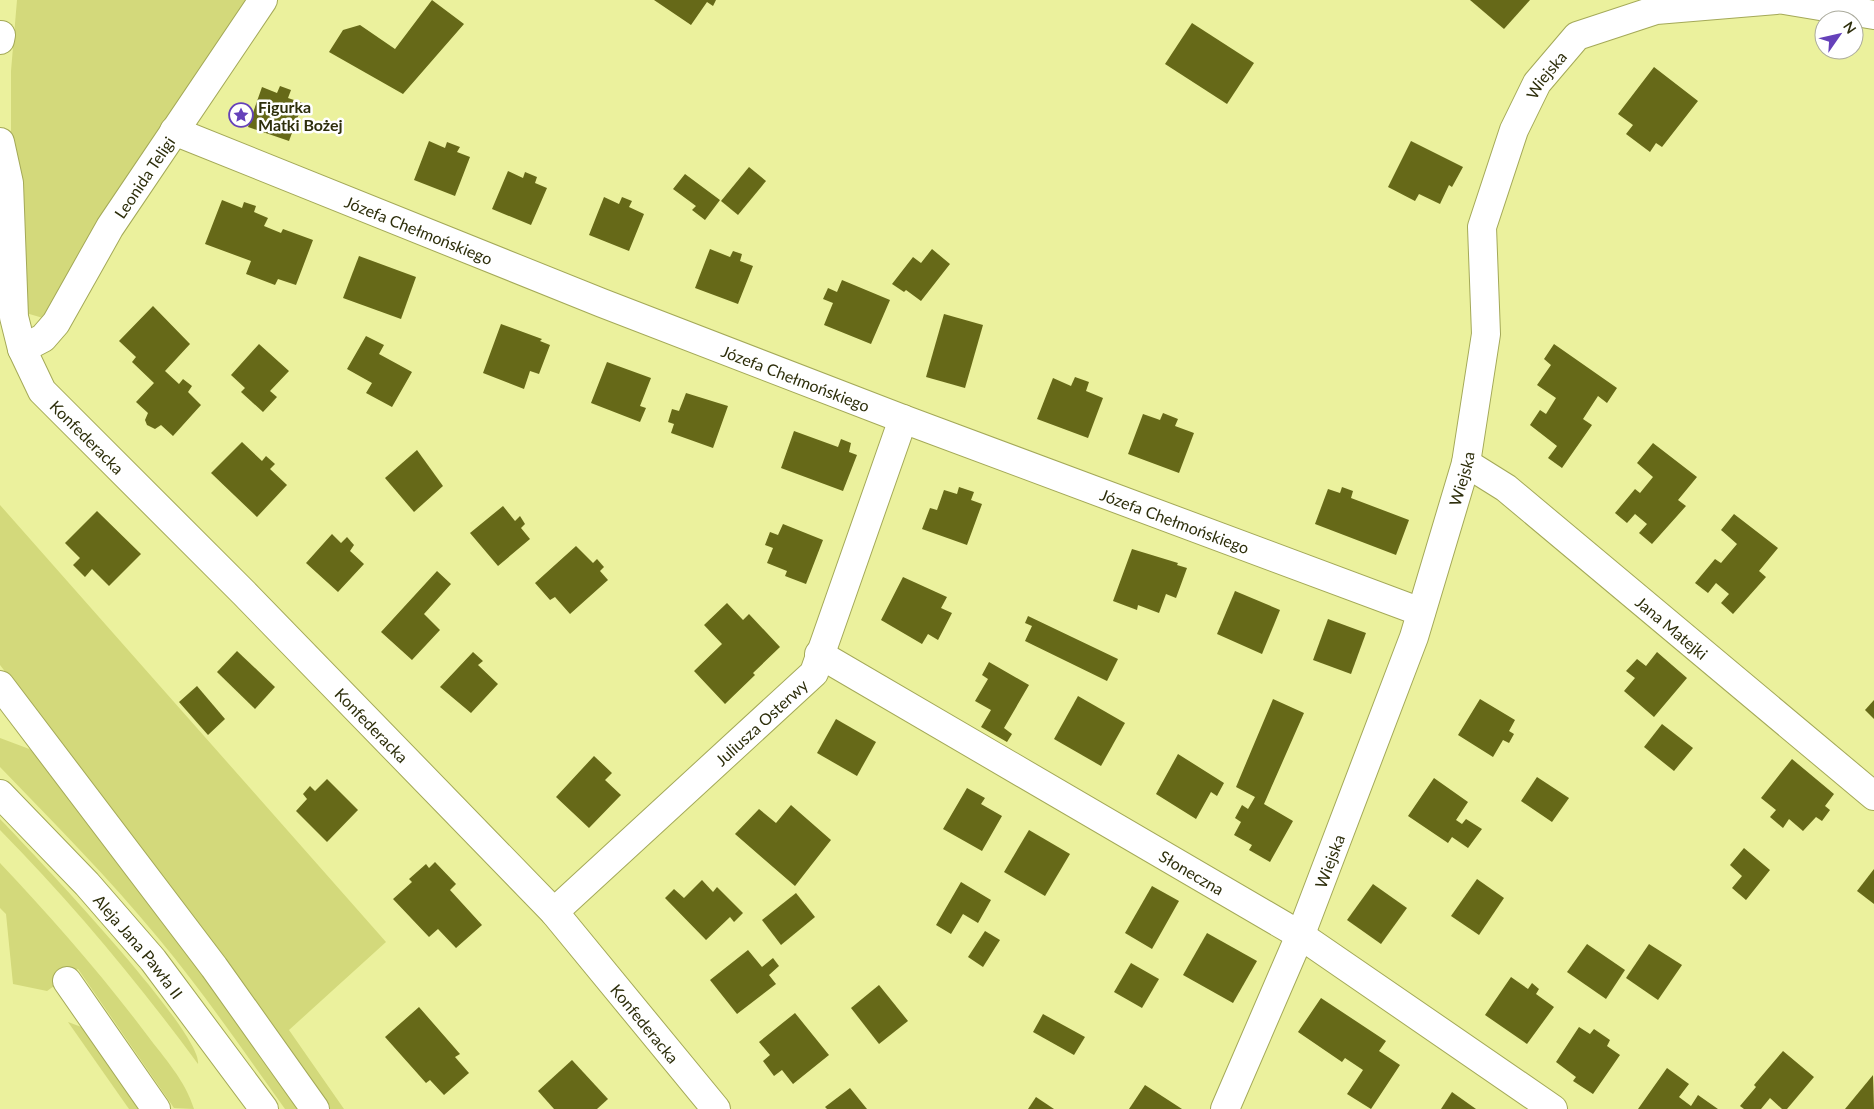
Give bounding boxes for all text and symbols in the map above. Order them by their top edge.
north arrow [1814,10,1864,60]
text: N [1840,18,1860,37]
street label: Wiejska [1521,47,1570,102]
place label: Figurka Matki Bożej [258,97,343,134]
place icon: Figurka Matki Bożej [228,102,254,128]
street label: Leonida Teligi [109,133,178,221]
street label: Józefa Chełmońskiego [342,191,496,268]
street label: Józefa Chełmońskiego [719,341,873,415]
street label: Konfederacka [47,396,128,477]
street label: Wiejska [1444,450,1477,508]
street label: Józefa Chełmońskiego [1098,484,1252,557]
street label: Jana Matejki [1632,592,1712,663]
street label: Juliusza Osterwy [711,674,812,769]
street label: Konfederacka [332,684,413,766]
street label: Wiejska [1310,831,1348,890]
street label: Słoneczna [1156,846,1228,898]
street label: Aleja Jana Pawła II [90,890,188,1002]
street label: Konfederacka [607,980,683,1066]

